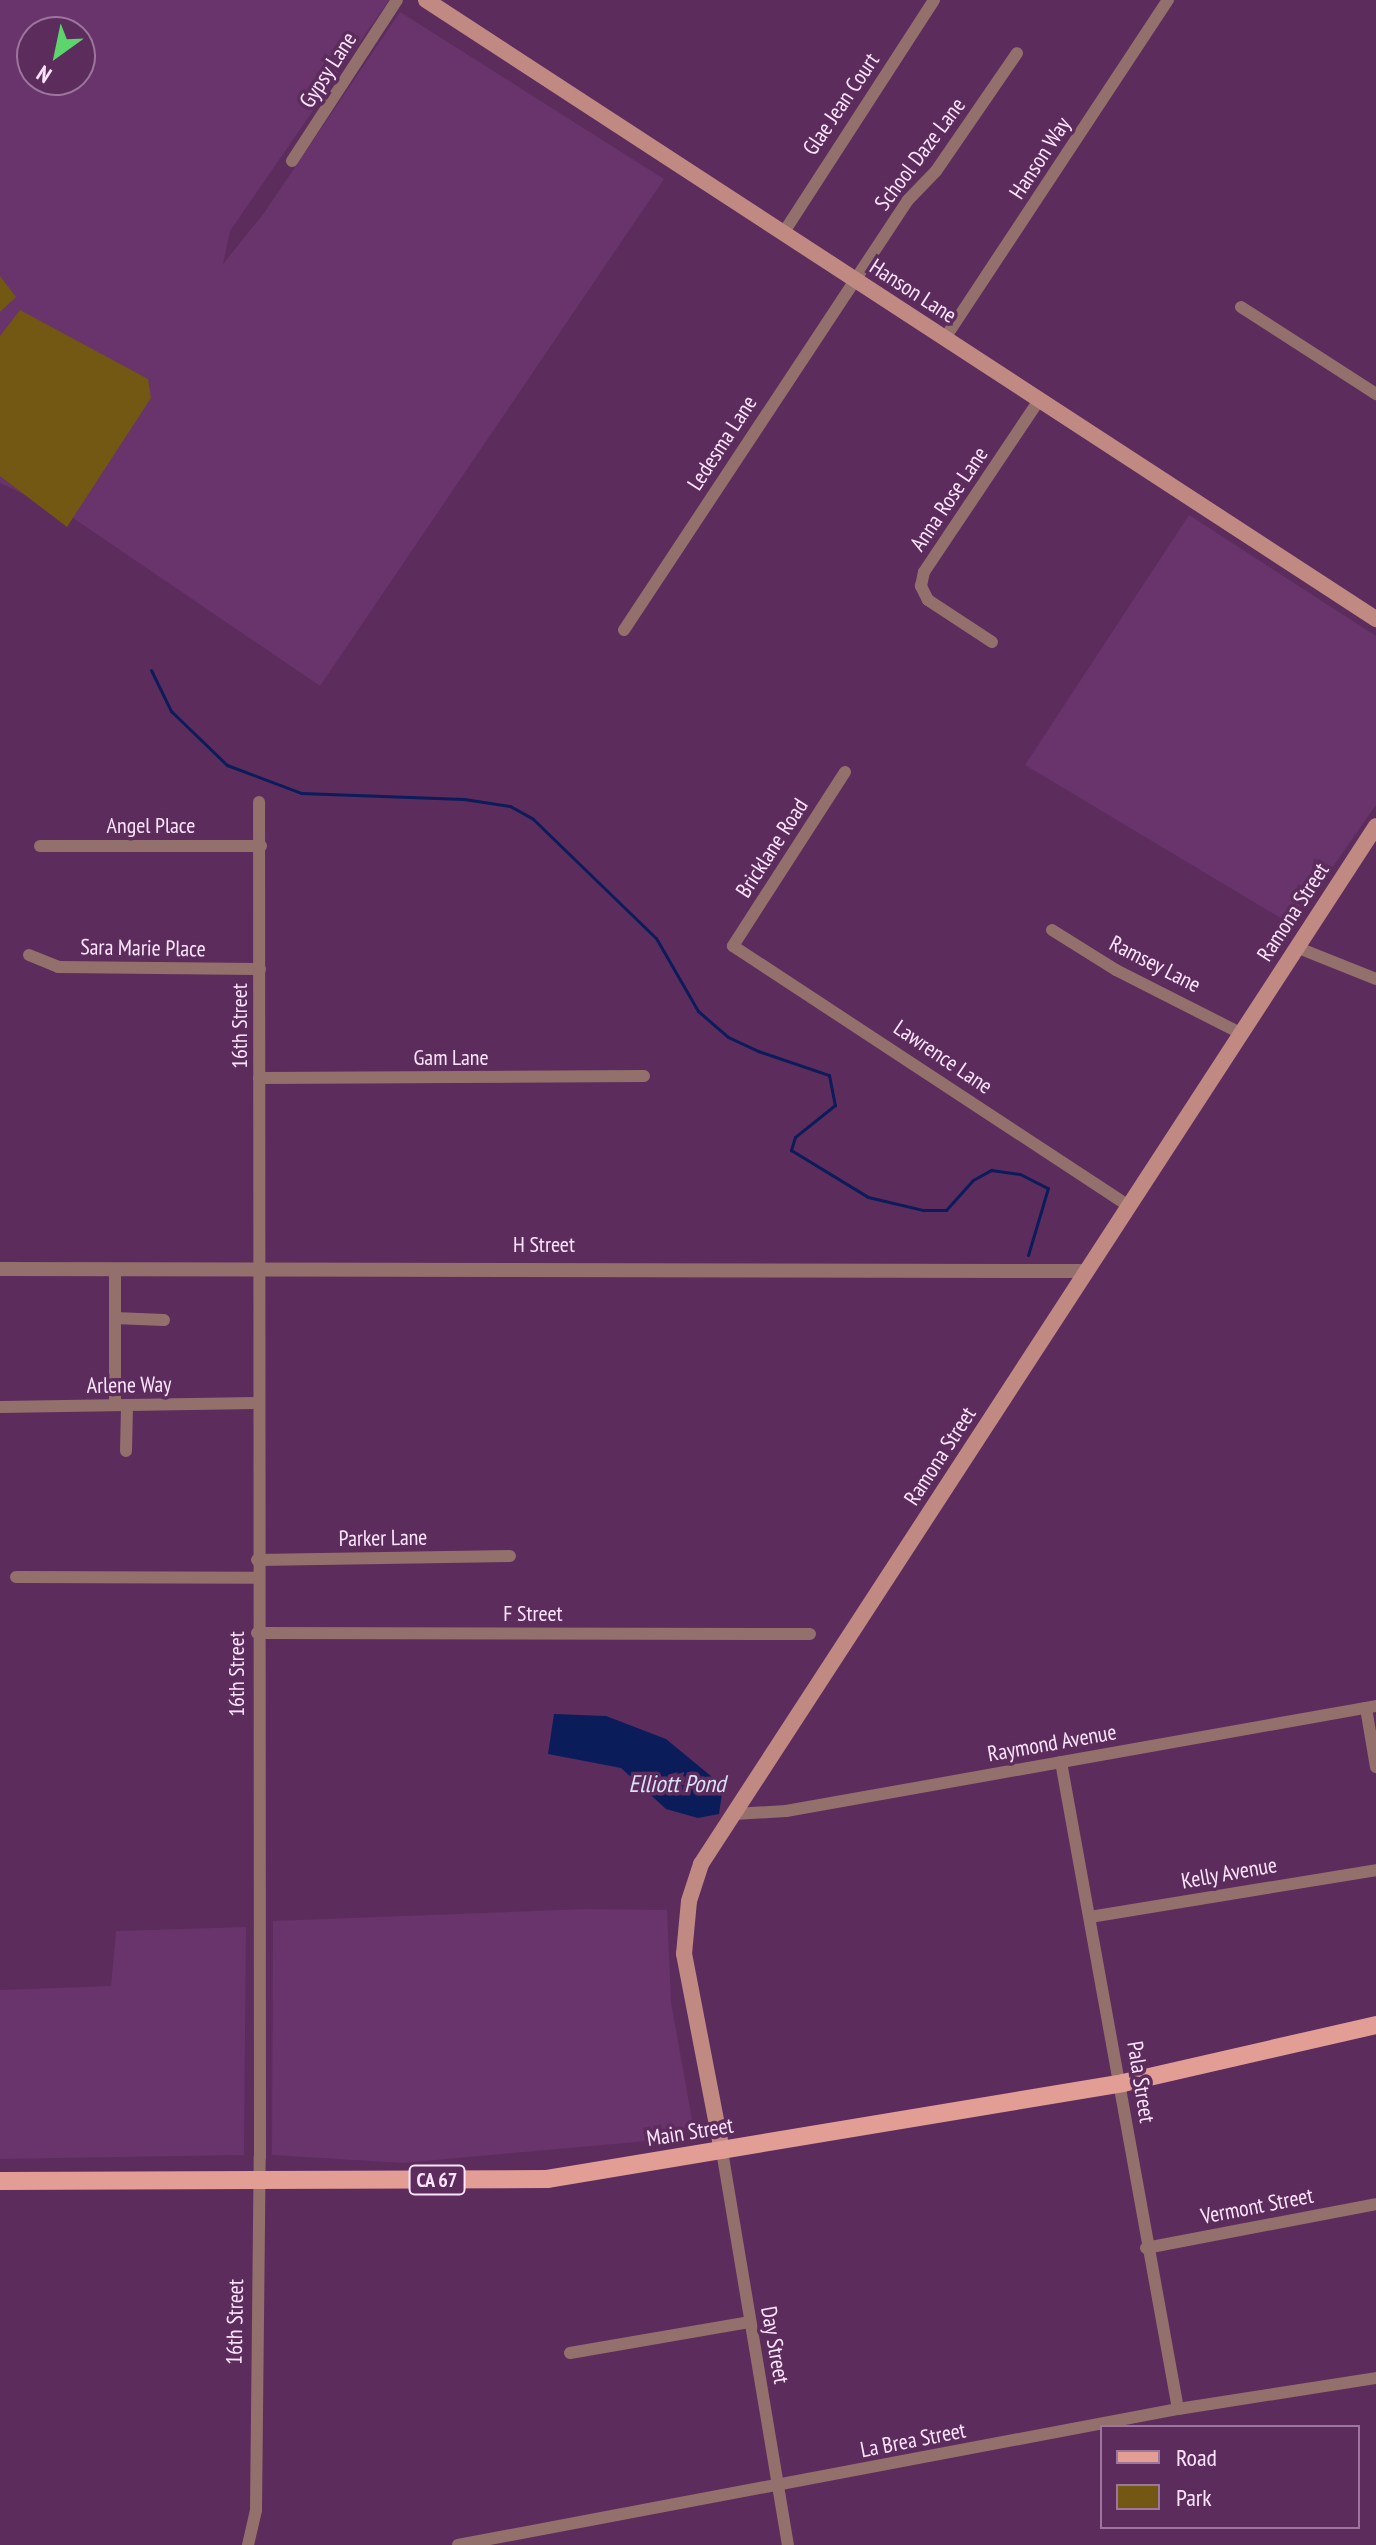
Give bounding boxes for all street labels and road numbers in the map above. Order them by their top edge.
street label: Gypsy Lane [294,27,362,113]
street label: Glae Jean Court [797,48,885,160]
street label: School Daze Lane [869,93,971,215]
street label: Hanson Way [1004,112,1076,204]
street label: Hanson Lane [865,253,961,329]
street label: Ledesma Lane [682,391,762,495]
street label: Anna Rose Lane [905,442,993,556]
street label: Bricklane Road [730,794,814,902]
street label: Angel Place [107,813,195,839]
street label: Ramona Street [1251,858,1335,966]
street label: Ramsey Lane [1105,930,1205,998]
street label: Sara Marie Place [80,934,206,962]
street label: 16th Street [227,983,253,1069]
street label: Lawrence Lane [889,1014,997,1100]
street label: Gam Lane [414,1045,488,1071]
street label: H Street [513,1232,575,1258]
street label: Arlene Way [86,1371,172,1399]
street label: Ramona Street [898,1402,982,1510]
street label: Parker Lane [338,1524,428,1552]
street label: F Street [503,1601,563,1627]
street label: 16th Street [224,1631,250,1717]
street label: Raymond Avenue [985,1719,1119,1767]
street label: Kelly Avenue [1179,1852,1279,1894]
street label: Pala Street [1122,2039,1160,2125]
street label: Main Street [645,2112,735,2152]
road number: CA 67 [407,2164,467,2196]
street label: Vermont Street [1199,2182,1315,2230]
street label: 16th Street [221,2279,249,2365]
street label: Day Street [755,2304,795,2386]
street label: La Brea Street [858,2417,968,2463]

